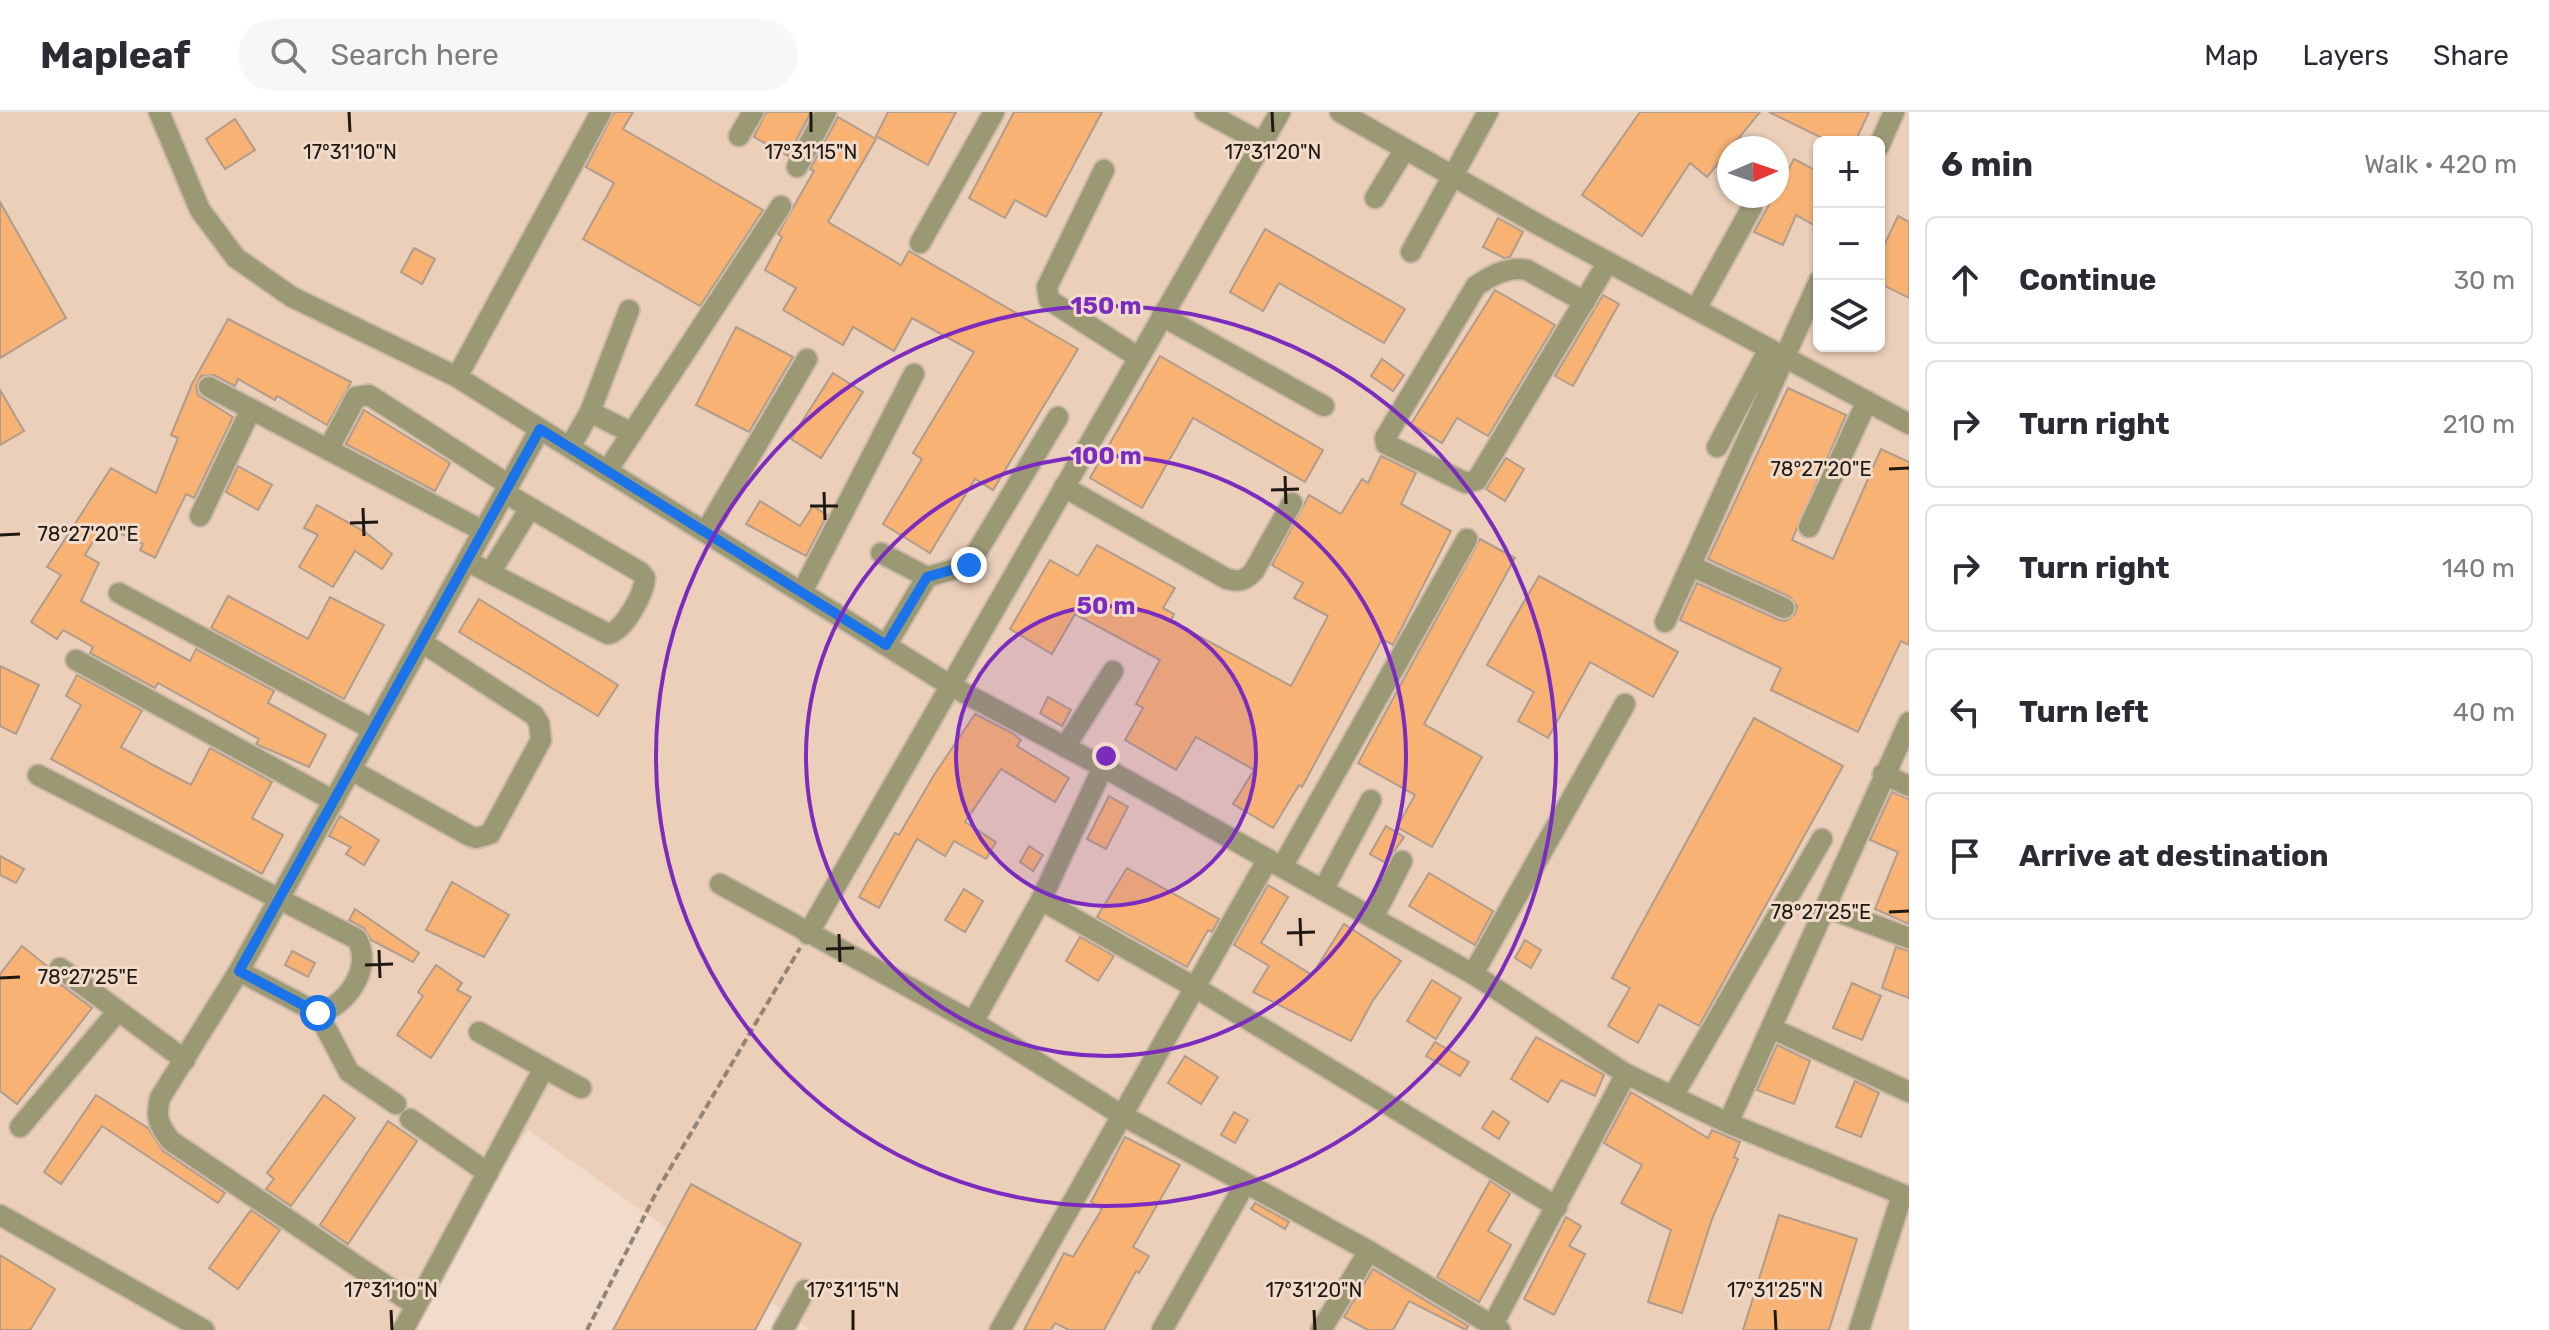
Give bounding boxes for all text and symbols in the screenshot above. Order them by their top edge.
search box [238,19,798,91]
text: Mapleaf [40,32,190,78]
icon: search [266,33,310,77]
text: Search here [330,37,499,73]
text: Map [2204,39,2259,72]
text: Layers [2303,39,2389,72]
text: Share [2433,39,2509,72]
north arrow [1717,136,1789,208]
map controls [1813,136,1885,352]
button: + [1813,136,1885,208]
text: 17°31'10"N [303,140,397,164]
text: 17°31'15"N [765,140,857,164]
text: 17°31'20"N [1225,140,1321,164]
text: 6 min [1941,144,2033,185]
text: Walk · 420 m [2364,149,2517,180]
button: − [1813,208,1885,280]
icon: ahead [1943,258,1987,302]
text: Continue [2019,262,2156,298]
text: 30 m [2453,265,2515,296]
button: layers [1813,280,1885,352]
text: 150 m [1071,292,1141,320]
icon: right [1943,402,1987,446]
text: Turn right [2019,406,2170,442]
text: 210 m [2443,409,2515,440]
text: 100 m [1070,442,1142,470]
text: 78°27'20"E [1770,457,1872,481]
text: 78°27'20"E [37,522,139,546]
icon: right [1943,546,1987,590]
route end [951,547,987,583]
text: Turn right [2019,550,2170,586]
text: 140 m [2442,553,2515,584]
text: 50 m [1077,592,1135,620]
icon: left [1943,690,1987,734]
text: Turn left [2019,694,2149,730]
text: 40 m [2453,697,2515,728]
centre of rings [1092,742,1120,770]
icon: arrive [1943,834,1987,878]
text: Arrive at destination [2019,838,2329,874]
text: 78°27'25"E [1771,900,1871,924]
text: 78°27'25"E [38,965,138,989]
route start [300,995,336,1031]
text: 17°31'10"N [344,1278,438,1302]
text: 17°31'15"N [807,1278,899,1302]
text: 17°31'20"N [1266,1278,1362,1302]
text: 17°31'25"N [1727,1278,1823,1302]

